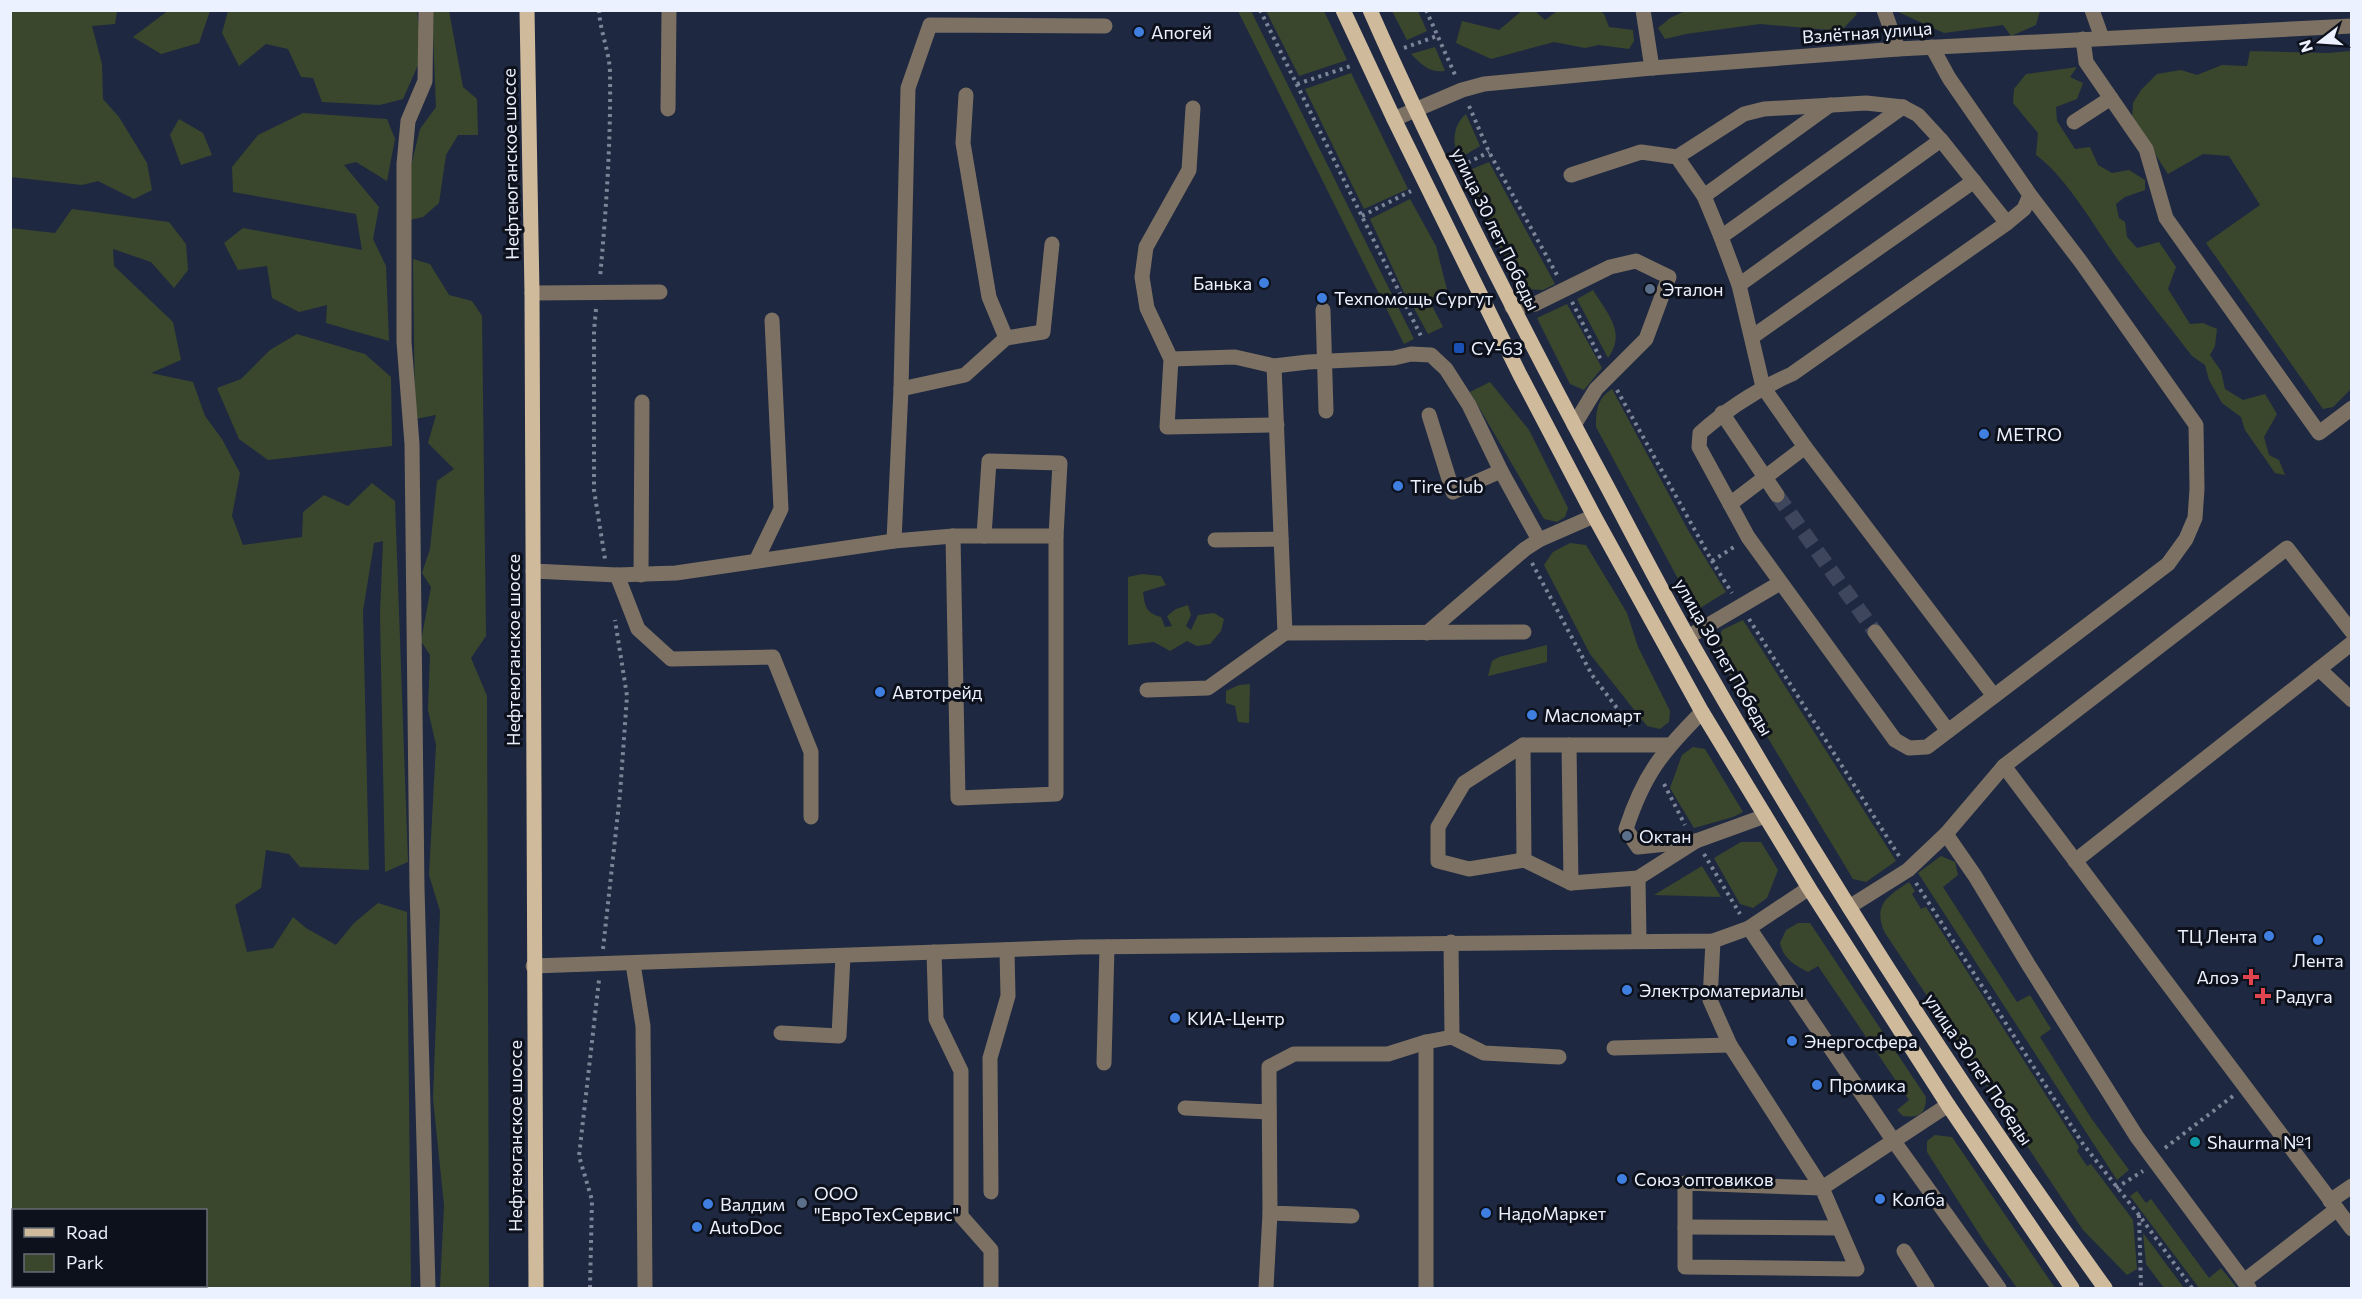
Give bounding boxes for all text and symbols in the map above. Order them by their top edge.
north arrow [2290,12,2350,72]
street label: Взлётная улица [1801,16,1933,48]
place label: Апогей [1151,21,1212,43]
marker: Апогей [1132,25,1146,39]
text: N [2294,38,2316,55]
street label: Нефтеюганское шоссе [497,68,523,260]
street label: улица 30 лет Победы [1447,144,1545,314]
place label: Банька [1193,272,1252,294]
marker: Банька [1257,276,1271,290]
place label: Эталон [1662,278,1724,300]
marker: Эталон [1643,282,1657,296]
place label: Техпомощь Сургут [1334,287,1494,309]
marker: Техпомощь Сургут [1315,291,1329,305]
place label: СУ-63 [1471,337,1523,359]
marker: СУ-63 [1452,341,1466,355]
place label: METRO [1996,423,2062,445]
marker: METRO [1977,427,1991,441]
place label: Tire Club [1410,475,1484,497]
marker: Tire Club [1391,479,1405,493]
street label: Нефтеюганское шоссе [502,554,524,746]
street label: улица 30 лет Победы [1670,574,1778,740]
place label: Автотрейд [892,681,983,703]
marker: Автотрейд [873,685,887,699]
place label: Масломарт [1544,704,1642,726]
marker: Масломарт [1525,708,1539,722]
place label: Октан [1639,825,1691,847]
marker: Октан [1620,829,1634,843]
place label: ТЦ Лента [2177,925,2257,947]
marker: ТЦ Лента [2262,929,2276,943]
marker: Лента [2311,933,2325,947]
place label: Лента [2292,949,2344,971]
place label: Алоэ [2196,966,2239,988]
marker: Алоэ [2244,970,2258,984]
place label: Электроматериалы [1639,979,1804,1001]
marker: Электроматериалы [1620,983,1634,997]
place label: Радуга [2275,985,2333,1007]
street label: улица 30 лет Победы [1920,989,2038,1149]
marker: Радуга [2256,989,2270,1003]
place label: КИА-Центр [1187,1007,1285,1029]
marker: КИА-Центр [1168,1011,1182,1025]
place label: Энергосфера [1804,1030,1918,1052]
marker: Энергосфера [1785,1034,1799,1048]
street label: Нефтеюганское шоссе [504,1040,526,1232]
place label: Промика [1829,1074,1906,1096]
marker: Промика [1810,1078,1824,1092]
place label: Shaurma №1 [2207,1131,2312,1153]
marker: Shaurma №1 [2188,1135,2202,1149]
place label: Союз оптовиков [1634,1168,1773,1190]
marker: Союз оптовиков [1615,1172,1629,1186]
place label: ООО "ЕвроТехСервис" [814,1182,959,1225]
place label: Колба [1892,1188,1945,1210]
marker: Колба [1873,1192,1887,1206]
place label: Валдим [720,1193,785,1215]
marker: ООО "ЕвроТехСервис" [795,1196,809,1210]
marker: Валдим [701,1197,715,1211]
place label: НадоМаркет [1498,1202,1607,1224]
marker: НадоМаркет [1479,1206,1493,1220]
legend [12,1209,207,1287]
place label: AutoDoc [709,1216,782,1238]
marker: AutoDoc [690,1220,704,1234]
text: Road [66,1221,108,1243]
text: Park [66,1251,104,1273]

